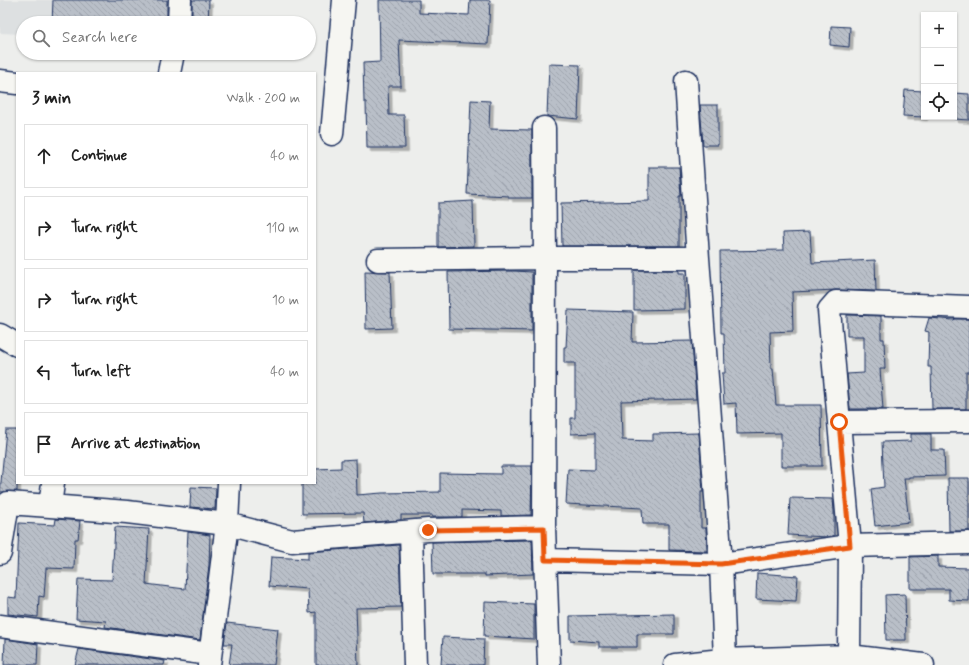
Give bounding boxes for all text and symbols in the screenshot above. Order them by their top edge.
map controls [921,12,957,120]
button: + [921,12,957,48]
search box [16,16,316,60]
icon: search [30,27,52,49]
text: Search here [62,28,138,48]
button: − [921,48,957,84]
button: locate [921,84,957,120]
text: 3 min [32,87,71,109]
text: Walk · 200 m [226,90,300,107]
icon: ahead [33,145,55,167]
text: Continue [71,146,127,166]
text: 40 m [270,148,299,165]
icon: right [33,217,55,239]
text: Turn right [71,218,138,238]
text: 110 m [266,220,299,237]
icon: right [33,289,55,311]
text: Turn right [71,290,138,310]
text: 10 m [272,292,299,309]
icon: left [33,361,55,383]
text: Turn left [71,362,131,382]
text: 40 m [270,364,299,381]
route start [830,413,848,431]
icon: arrive [33,433,55,455]
text: Arrive at destination [71,434,200,454]
route end [419,521,437,539]

